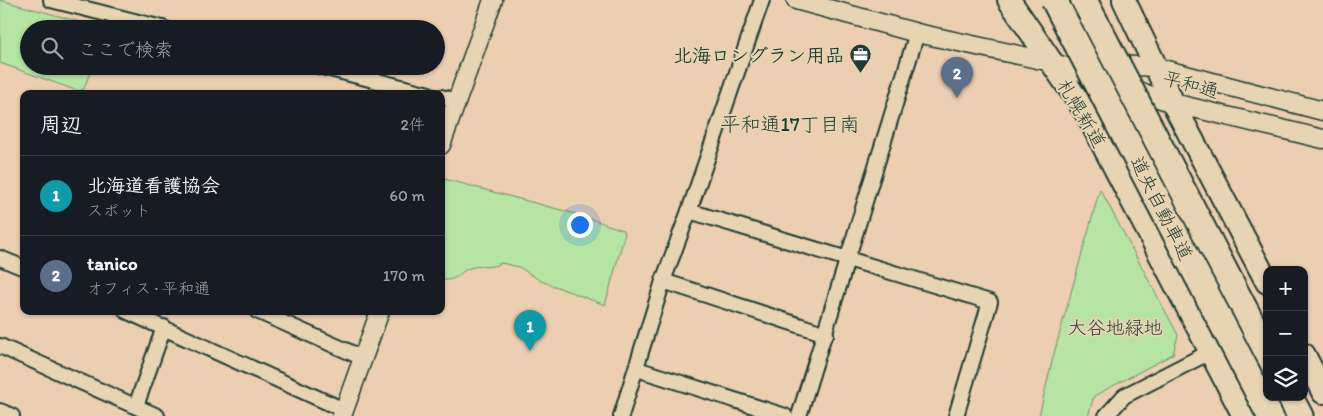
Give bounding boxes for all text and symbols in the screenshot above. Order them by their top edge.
search box [20,20,445,75]
icon: search [38,34,66,62]
text: ここで検索 [78,38,173,61]
office icon: 北海ロングラン用品 [848,43,872,74]
place label: 北海ロングラン用品 [673,44,844,67]
pin: 2 [941,57,973,98]
street label: 平和通 [1160,66,1221,103]
street label: 札幌新道 [1052,75,1111,152]
text: 周辺 [40,112,82,137]
district label: 平和通17丁目南 [720,112,860,136]
text: 2件 [401,115,425,134]
street label: 道央自動車道 [1125,152,1198,264]
text: 北海道看護協会 [87,174,220,197]
text: 1 [52,186,60,205]
text: 60 m [390,186,425,205]
text: スポット [87,201,151,220]
your location [567,212,593,238]
text: tanico [87,252,138,275]
text: 2 [52,266,60,285]
text: 170 m [383,266,425,285]
map controls [1263,266,1308,401]
button: + [1263,266,1308,311]
text: オフィス · 平和通 [87,279,210,298]
pin: 1 [514,310,546,351]
button: − [1263,311,1308,356]
park label: 大谷地緑地 [1067,316,1163,339]
button: layers [1263,356,1308,401]

